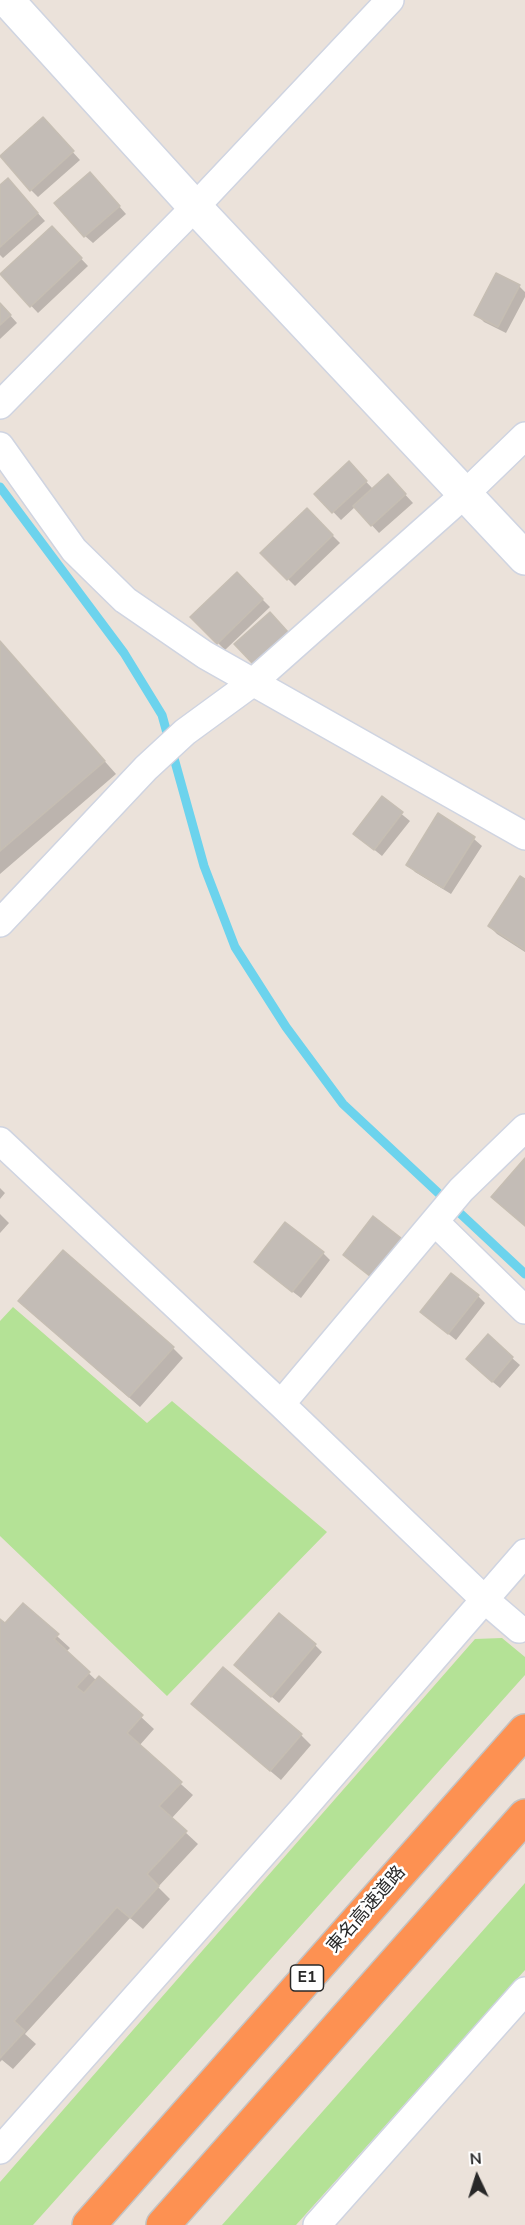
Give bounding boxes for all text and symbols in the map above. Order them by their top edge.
street label: 東名高速道路 [323,1862,411,1958]
road number: E1 [290,1965,324,1991]
north arrow [447,2147,507,2207]
text: N [469,2148,482,2170]

